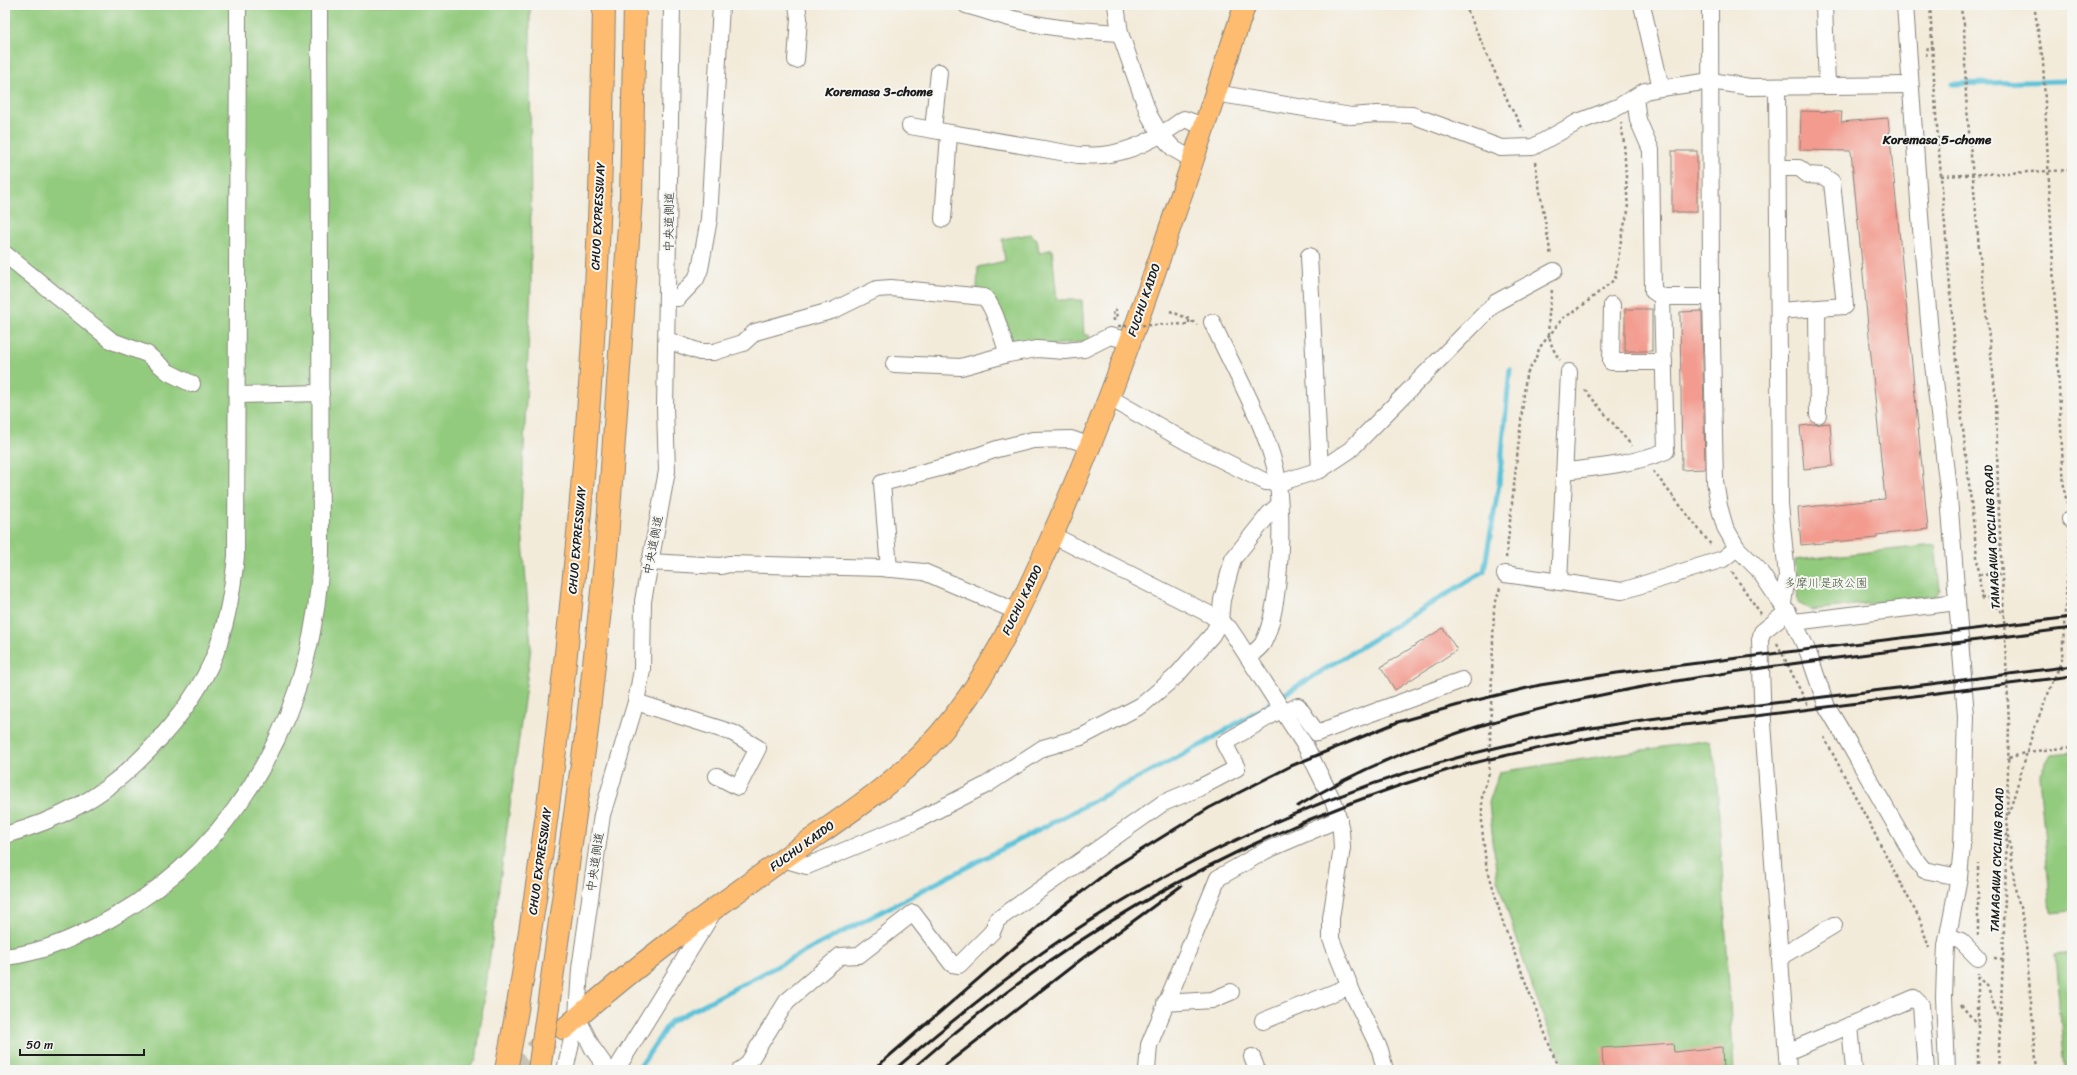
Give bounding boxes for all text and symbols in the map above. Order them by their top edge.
district label: Koremasa 3-chome [824,80,934,103]
district label: Koremasa 5-chome [1882,128,1992,151]
street label: CHUO EXPRESSWAY [584,161,612,271]
street label: 中央道側道 [657,192,681,252]
street label: FUCHU KAIDO [1121,260,1167,340]
street label: TAMAGAWA CYCLING ROAD [1977,464,2007,610]
street label: CHUO EXPRESSWAY [561,485,593,595]
street label: 中央道側道 [636,513,670,577]
street label: FUCHU KAIDO [995,561,1049,639]
park label: 多摩川是政公園 [1784,572,1868,594]
street label: TAMAGAWA CYCLING ROAD [1983,787,2011,933]
street label: CHUO EXPRESSWAY [522,805,558,916]
street label: FUCHU KAIDO [765,815,839,877]
street label: 中央道側道 [580,831,610,893]
scale bar [20,1031,144,1057]
text: 50 m [26,1034,53,1056]

